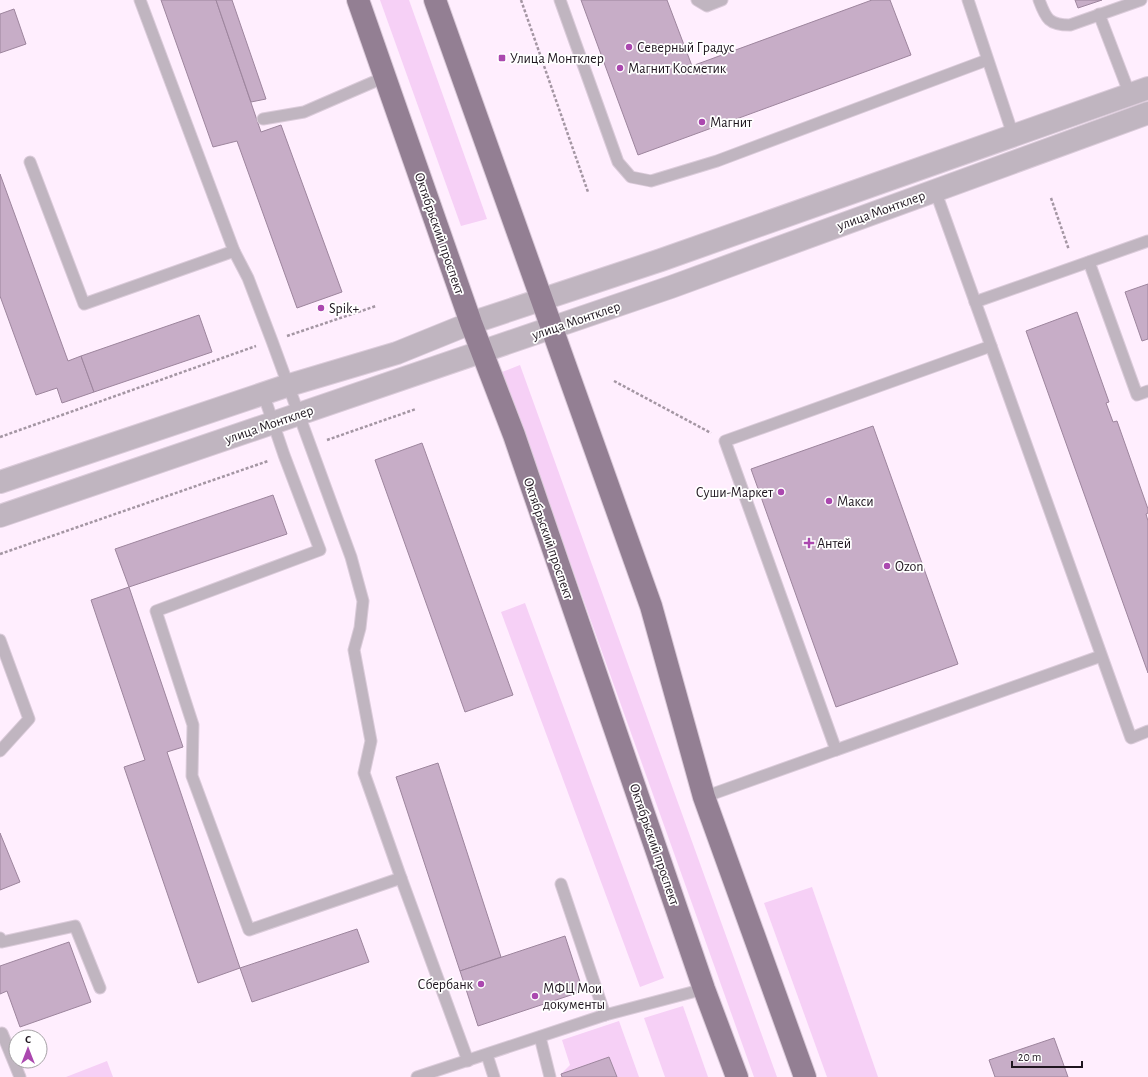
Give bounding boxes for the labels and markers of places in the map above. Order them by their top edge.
place label: Северный Градус [637,41,735,55]
marker: Северный Градус [624,42,634,52]
place label: Улица Монтклер [510,52,604,66]
marker: Улица Монтклер [497,53,507,63]
place label: Магнит Косметик [628,62,727,76]
marker: Магнит Косметик [615,63,625,73]
place label: Магнит [710,116,753,130]
marker: Магнит [697,117,707,127]
place label: Spik+ [329,302,360,316]
marker: Spik+ [316,303,326,313]
place label: Суши-Маркет [696,486,774,500]
marker: Суши-Маркет [776,487,786,497]
place label: Макси [837,495,874,509]
marker: Макси [824,496,834,506]
place label: Антей [817,537,851,551]
marker: Антей [804,538,814,548]
place label: Ozon [895,560,923,574]
marker: Ozon [882,561,892,571]
place label: Сбербанк [418,978,474,992]
marker: Сбербанк [476,979,486,989]
place label: МФЦ Мои документы [543,982,605,1012]
marker: МФЦ Мои документы [530,991,540,1001]

